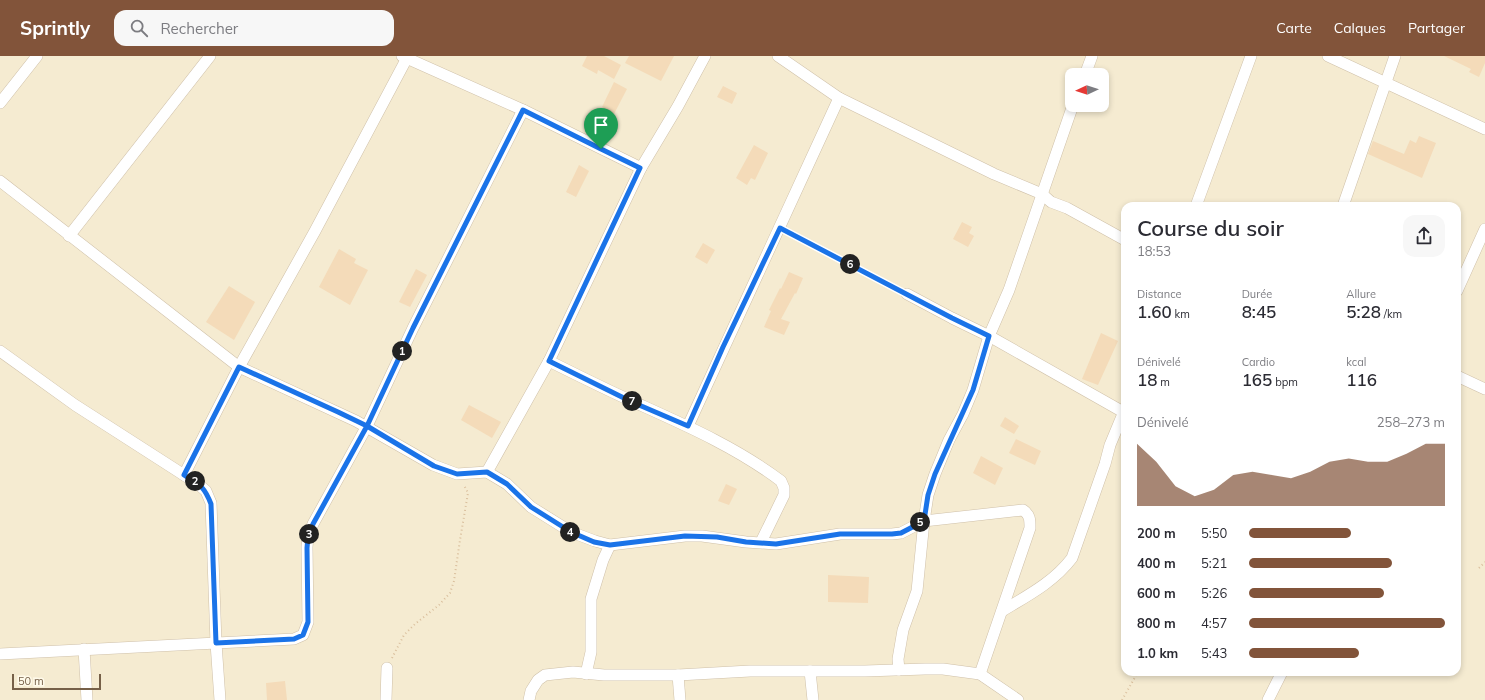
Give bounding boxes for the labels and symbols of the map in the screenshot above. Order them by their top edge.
north arrow [1065,68,1109,112]
pin [584,108,618,149]
pin: 6 [840,254,860,274]
pin: 1 [392,341,412,361]
pin: 7 [622,391,642,411]
pin: 2 [185,471,205,491]
pin: 5 [910,512,930,532]
pin: 4 [560,522,580,542]
pin: 3 [299,524,319,544]
scale bar [12,672,101,691]

